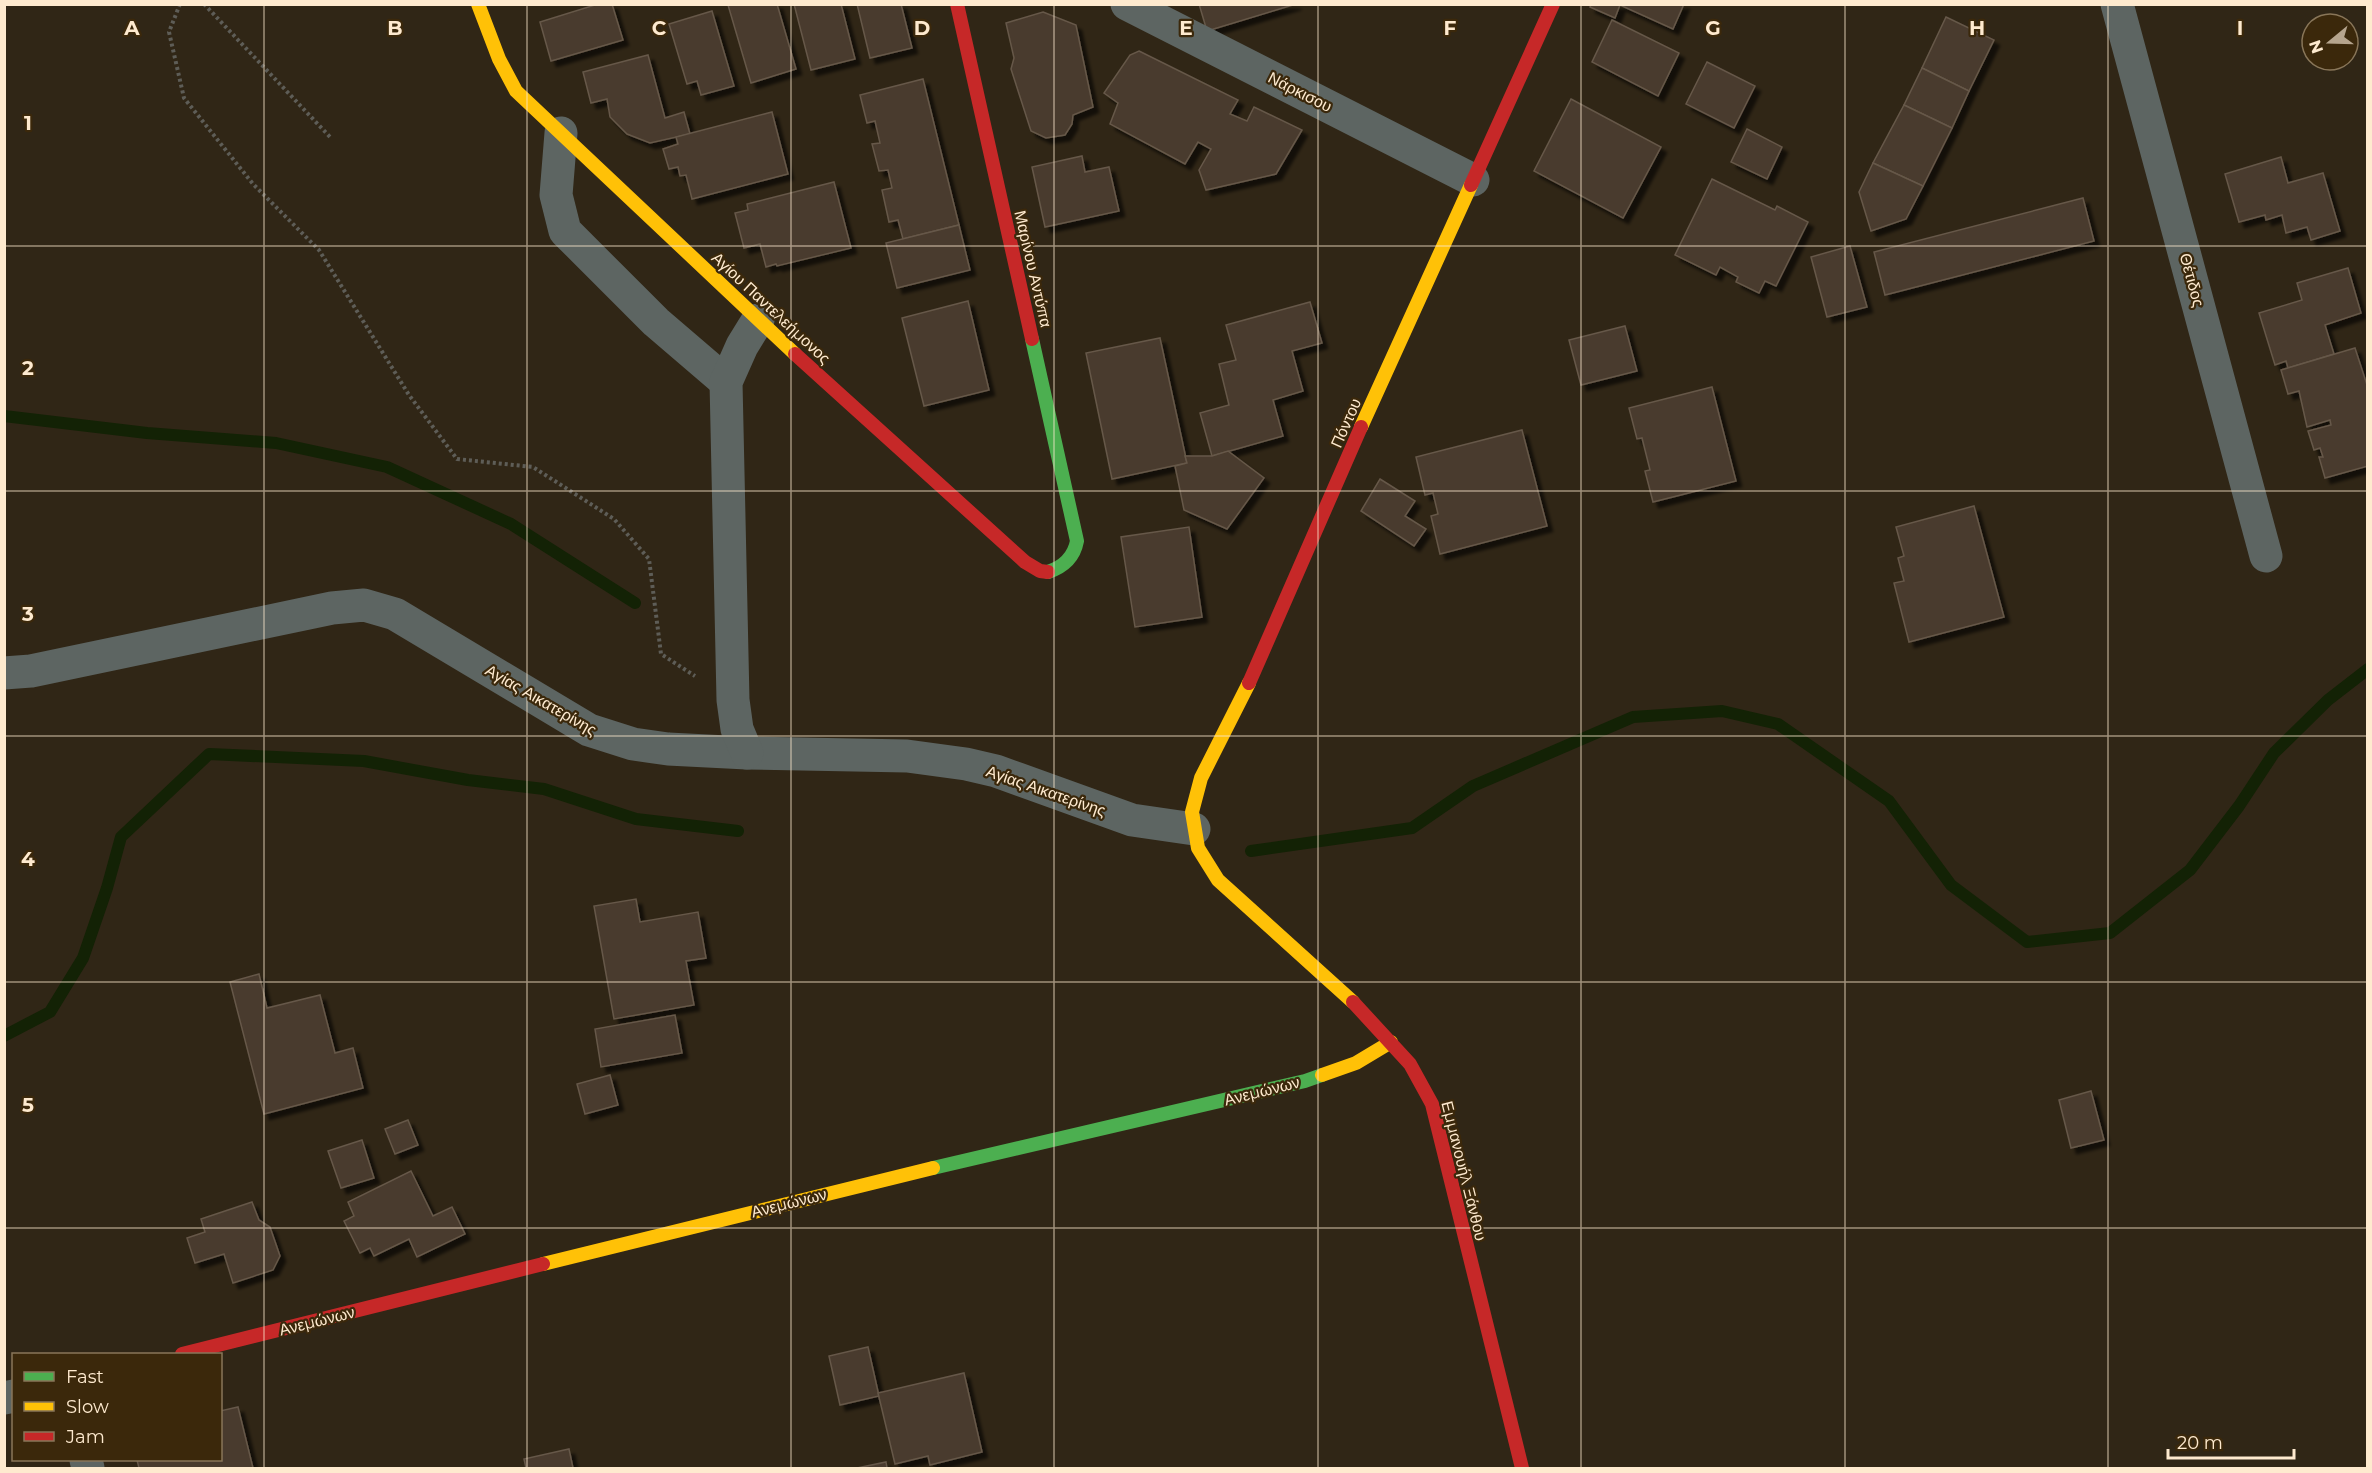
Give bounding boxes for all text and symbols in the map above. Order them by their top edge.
north arrow [2300,12,2360,72]
text: A [123,16,140,40]
text: B [387,16,403,40]
text: C [652,16,667,40]
text: D [914,16,930,40]
text: E [1179,16,1193,40]
text: F [1444,16,1457,40]
text: G [1705,16,1721,40]
text: H [1969,16,1985,40]
text: I [2237,16,2243,40]
text: N [2305,38,2327,56]
street label: Νάρκισου [1265,68,1335,116]
text: 1 [24,111,32,135]
street label: Μαρίνου Αντύπα [1010,209,1056,329]
street label: Αγίου Παντελεήμονος [708,248,834,368]
street label: Θέτιδος [2176,251,2208,309]
text: 2 [22,356,34,380]
street label: Πόντου [1327,395,1365,451]
text: 3 [21,602,34,626]
street label: Αγίας Αικατερίνης [482,660,600,740]
street label: Αγίας Αικατερίνης [984,762,1109,820]
text: 4 [21,847,35,871]
street label: Ανεμώνων [1222,1072,1302,1110]
text: 5 [22,1093,34,1117]
street label: Εμμανουήλ Ξάνθου [1437,1099,1491,1243]
street label: Ανεμώνων [749,1184,829,1222]
street label: Ανεμώνων [277,1302,357,1340]
legend [12,1353,222,1461]
text: Fast [66,1366,104,1388]
text: Slow [66,1396,109,1418]
scale bar [2168,1422,2294,1460]
text: Jam [65,1426,105,1448]
text: 20 m [2177,1432,2223,1454]

